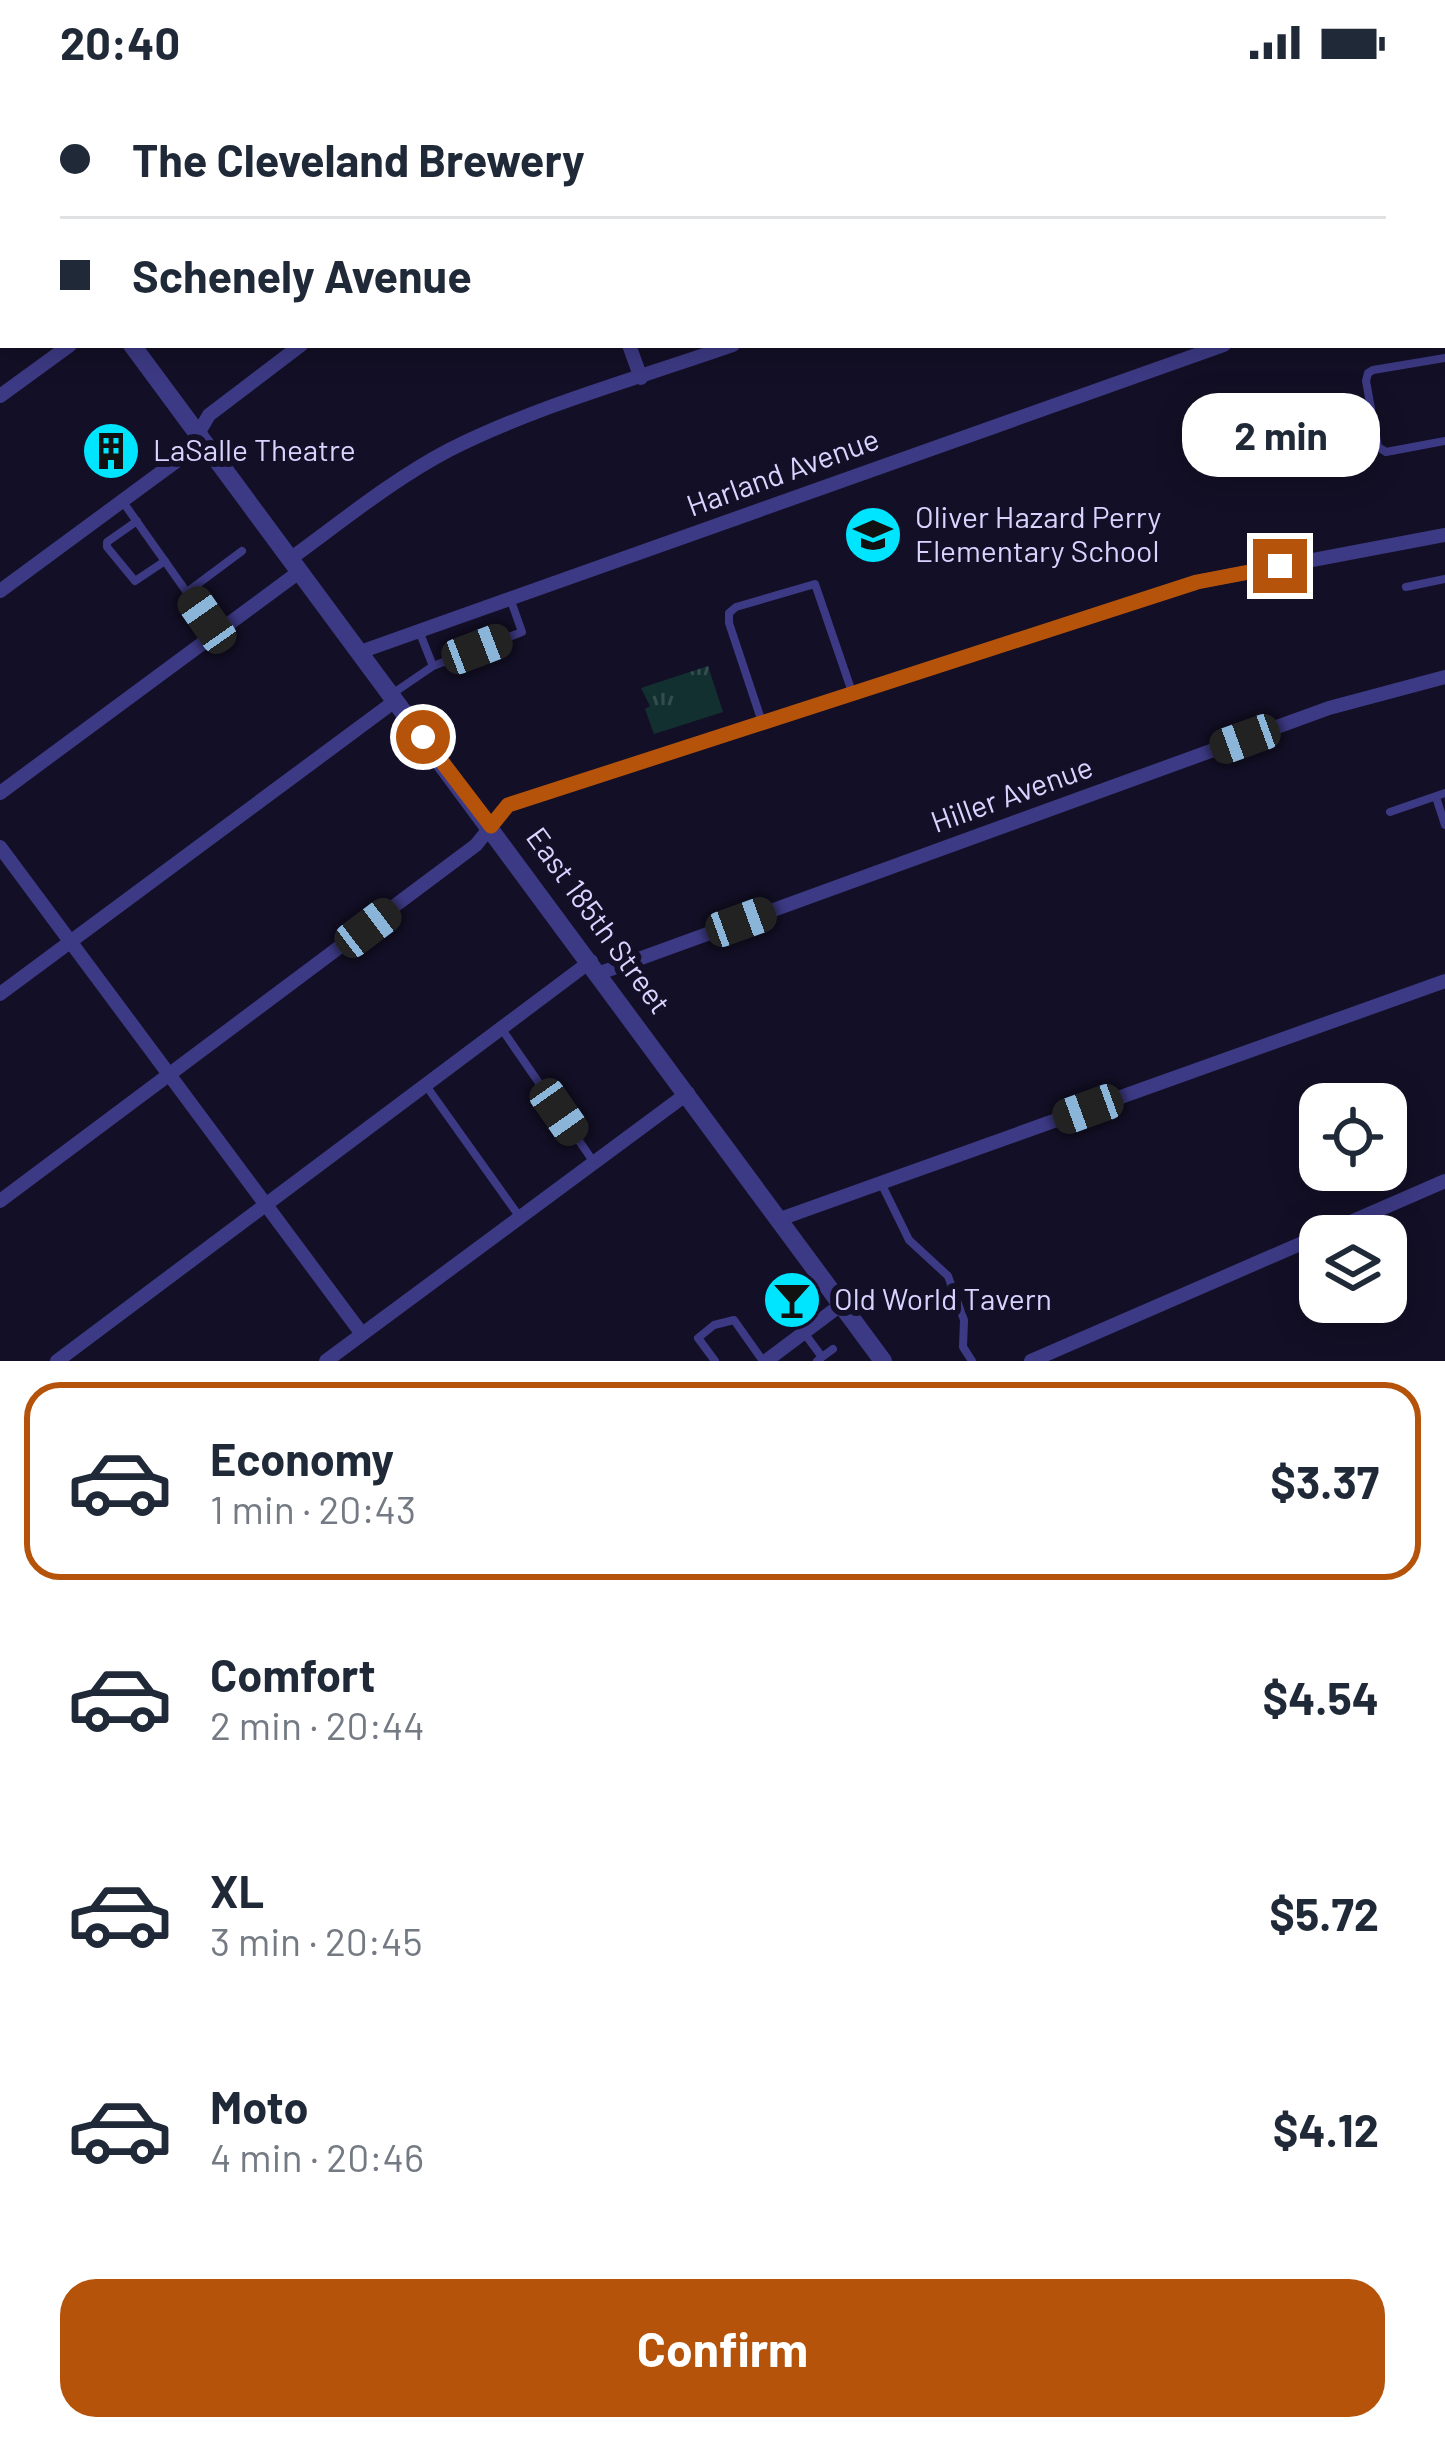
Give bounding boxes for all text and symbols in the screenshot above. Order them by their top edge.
text: 20:40 [60,15,180,69]
text: The Cleveland Brewery [132,132,585,186]
text: Schenely Avenue [132,248,472,302]
callout: 2 min [1181,392,1379,476]
text: 2 min [1234,411,1328,458]
building icon: LaSalle Theatre [80,420,142,482]
street label: Harland Avenue [681,420,883,523]
place label: LaSalle Theatre [153,431,356,467]
place label: Oliver Hazard Perry Elementary School [915,498,1162,568]
school or university icon: Oliver Hazard Perry Elementary School [842,504,904,566]
route end [1253,539,1307,593]
car [172,580,242,660]
car [437,619,517,679]
route start [396,710,450,764]
car [1205,710,1285,768]
street label: Hiller Avenue [926,747,1097,839]
street label: East 185th Street [520,820,679,1020]
car [328,892,408,964]
car [701,893,781,951]
car [524,1072,594,1152]
car [1048,1080,1128,1138]
map controls [1299,1083,1407,1323]
button: locate [1299,1083,1407,1191]
button: layers [1299,1215,1407,1323]
bar icon: Old World Tavern [761,1269,823,1331]
place label: Old World Tavern [834,1280,1052,1316]
icon: car [66,1427,174,1535]
text: Economy [210,1431,394,1485]
text: $3.37 [1270,1454,1379,1508]
text: 1 min · 20:43 [210,1485,416,1532]
icon: car [66,1643,174,1751]
text: Comfort [210,1647,376,1701]
text: $4.54 [1262,1670,1379,1724]
text: 2 min · 20:44 [210,1701,425,1748]
icon: car [66,1859,174,1967]
text: XL [210,1863,264,1917]
text: $5.72 [1269,1886,1379,1940]
text: 3 min · 20:45 [210,1917,423,1964]
icon: car [66,2075,174,2183]
text: Moto [210,2079,308,2133]
text: $4.12 [1273,2102,1379,2156]
text: 4 min · 20:46 [210,2133,424,2180]
button: Confirm [60,2279,1385,2417]

